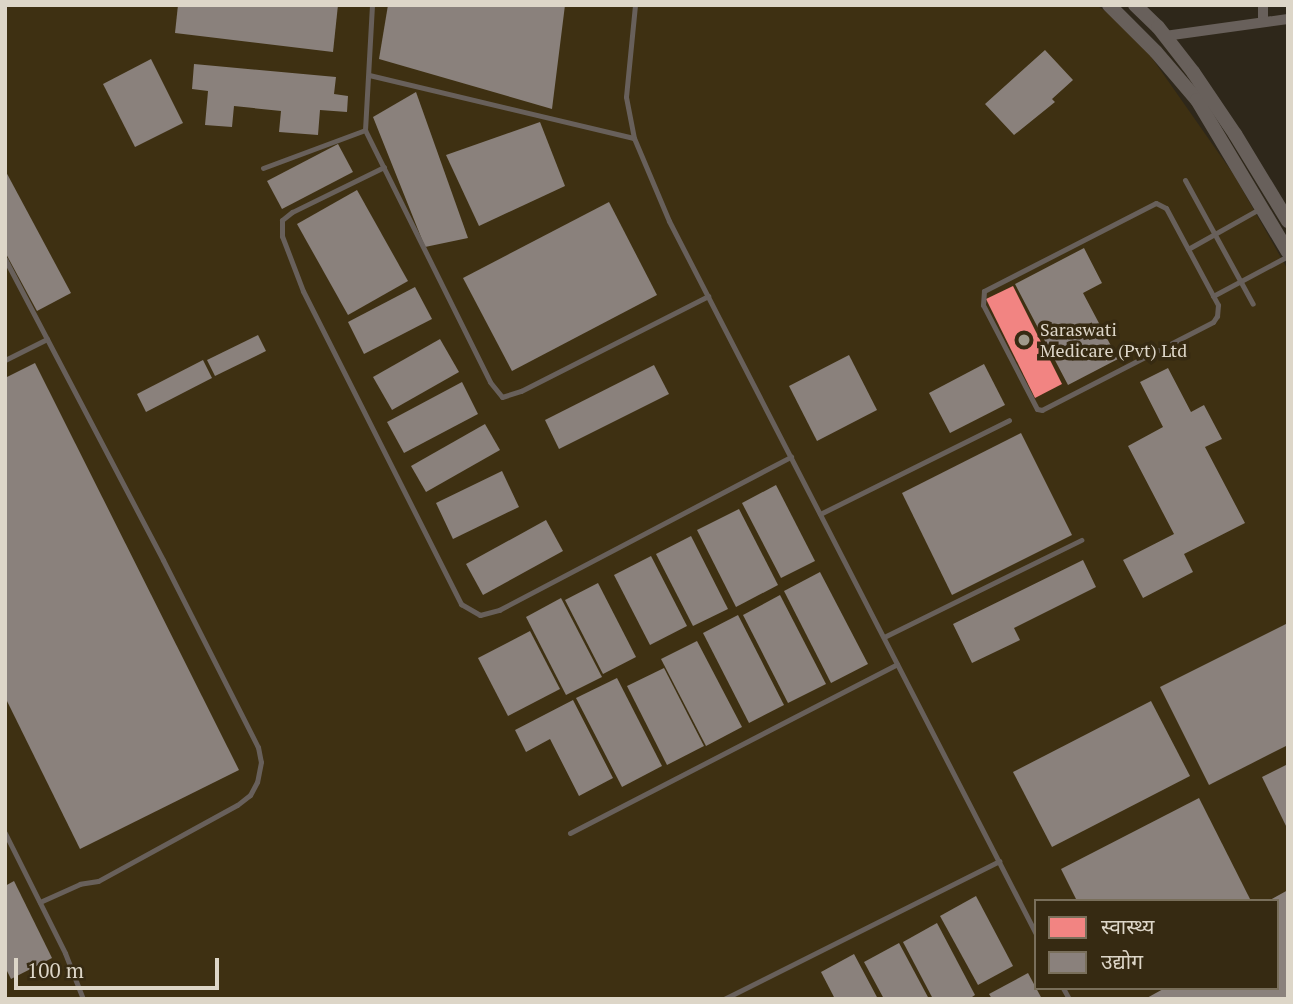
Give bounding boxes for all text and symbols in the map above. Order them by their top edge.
place label: Saraswati Medicare (Pvt) Ltd [1040,319,1187,362]
marker: Saraswati Medicare (Pvt) Ltd [1014,330,1034,350]
legend [1034,899,1279,990]
text: स्वास्थ्य [1101,912,1154,940]
scale bar [18,944,222,988]
text: उद्योग [1101,947,1143,975]
text: 100 m [27,956,84,984]

